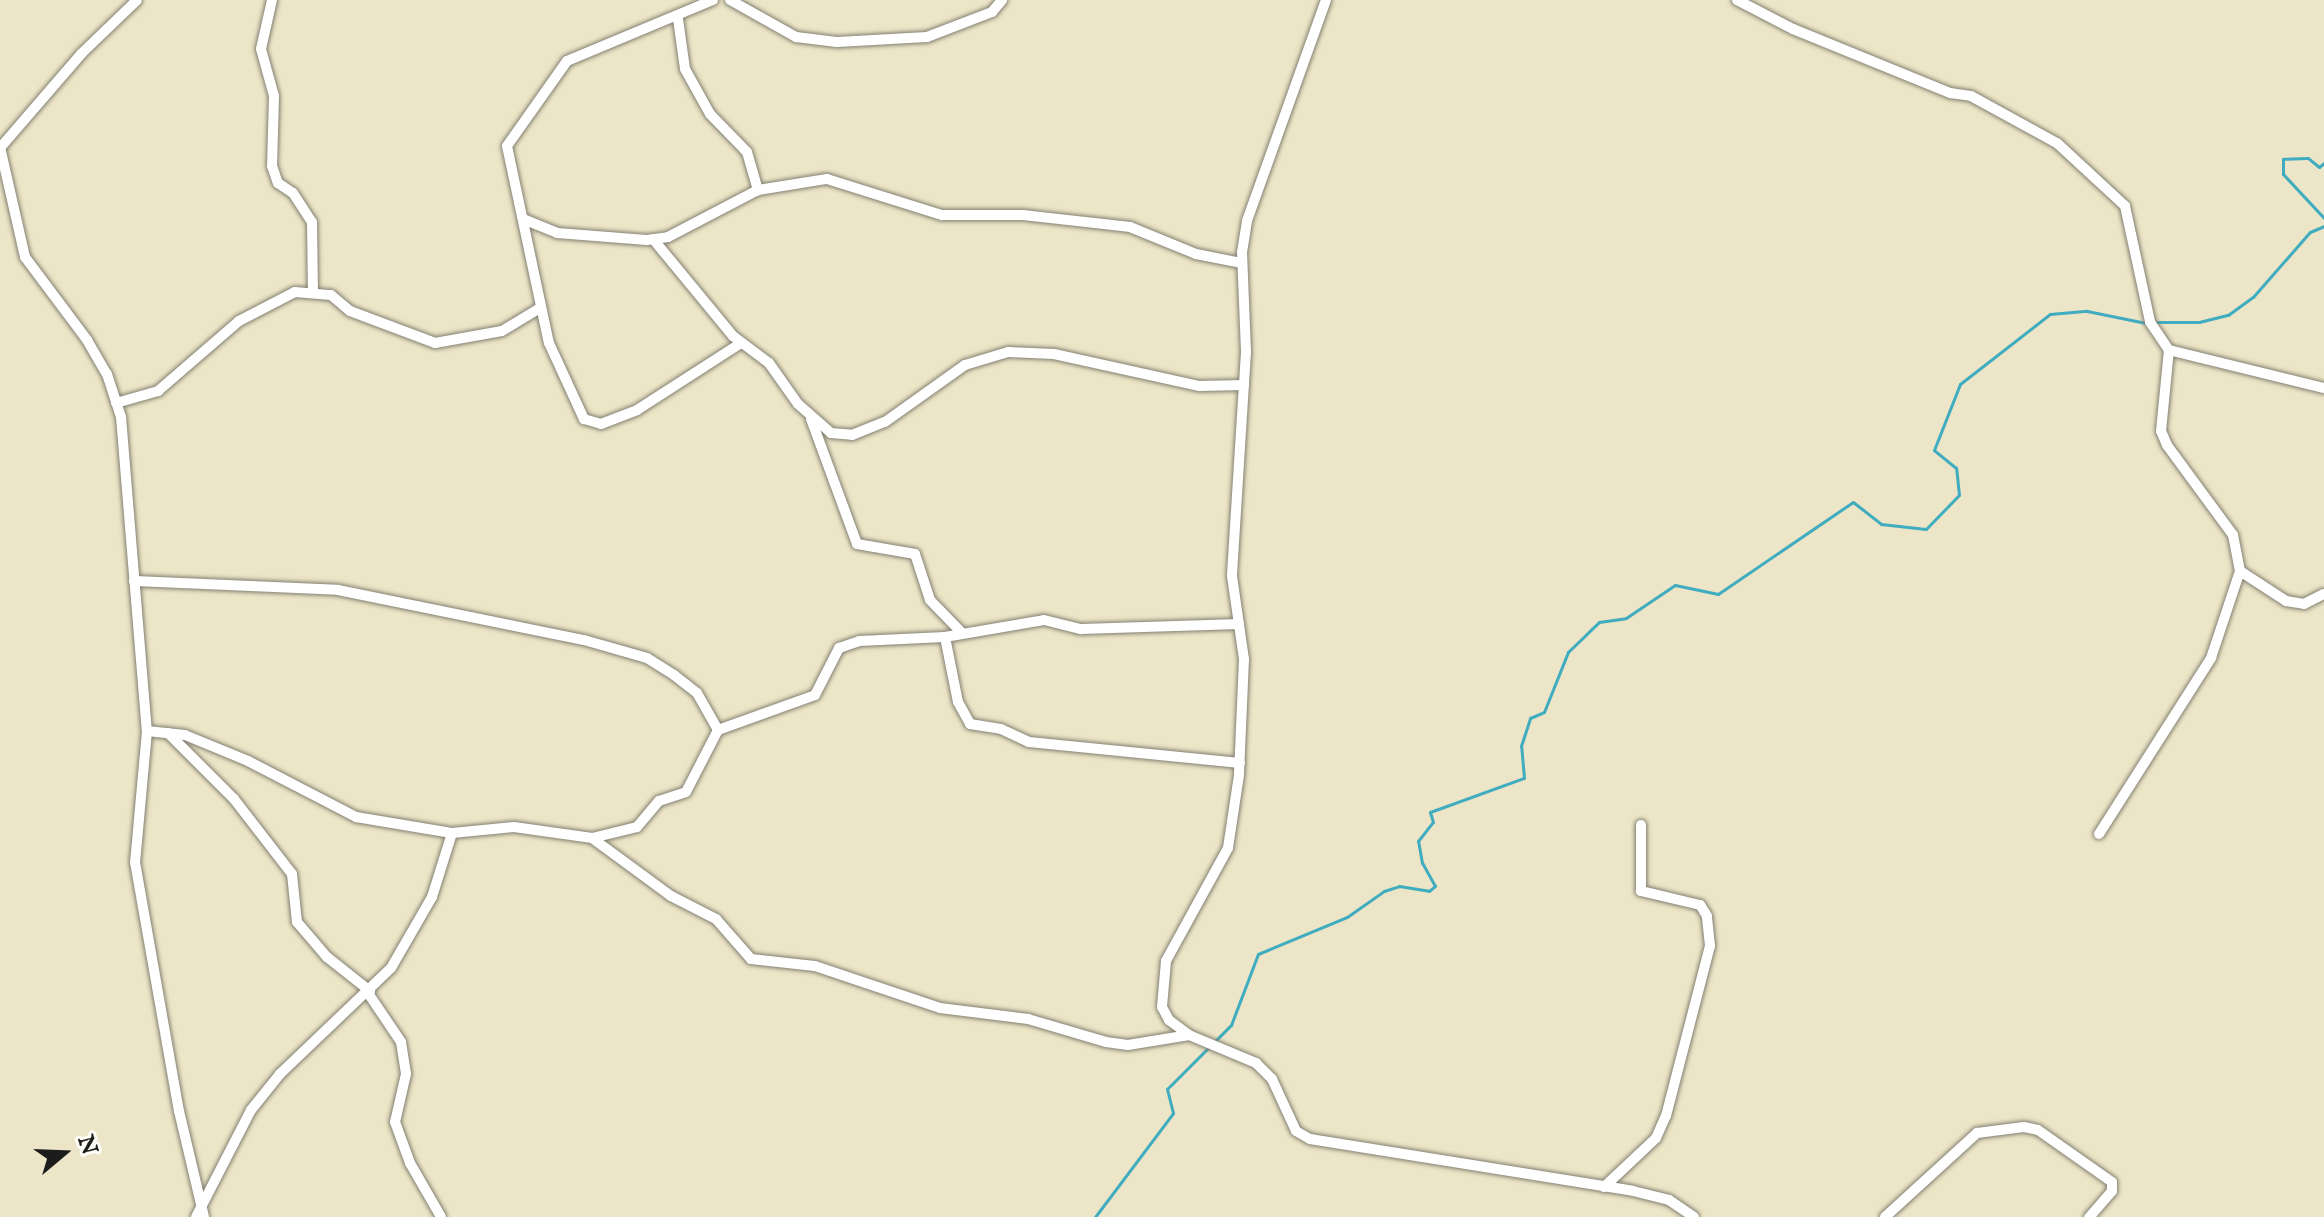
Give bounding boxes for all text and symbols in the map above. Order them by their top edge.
north arrow [24,1113,104,1193]
text: N [70,1132,103,1159]

